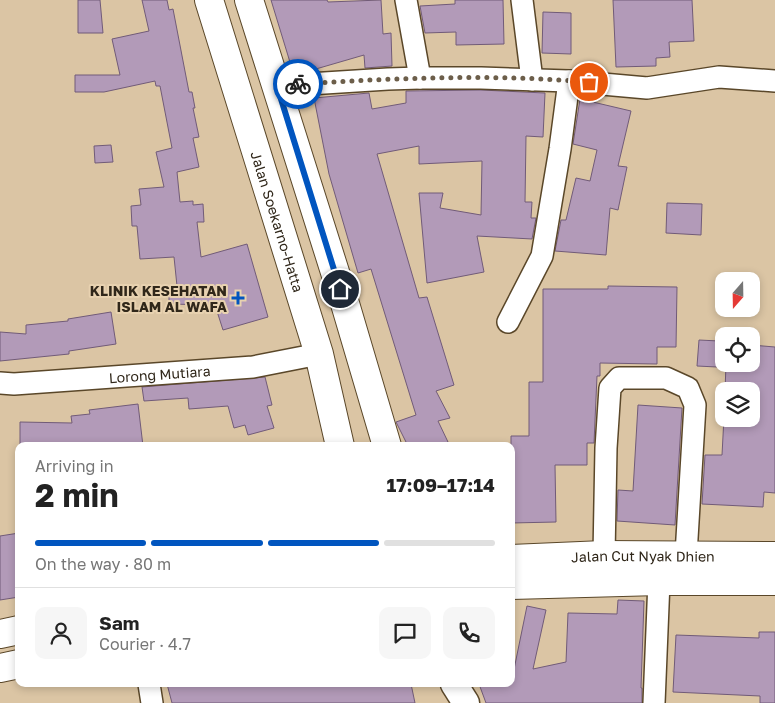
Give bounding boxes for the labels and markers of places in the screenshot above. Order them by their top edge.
pin [568,61,610,103]
pin [319,268,361,310]
place label: KLINIK KESEHATAN ISLAM AL WAFA [90,282,227,315]
marker: KLINIK KESEHATAN ISLAM AL WAFA [231,291,245,305]

